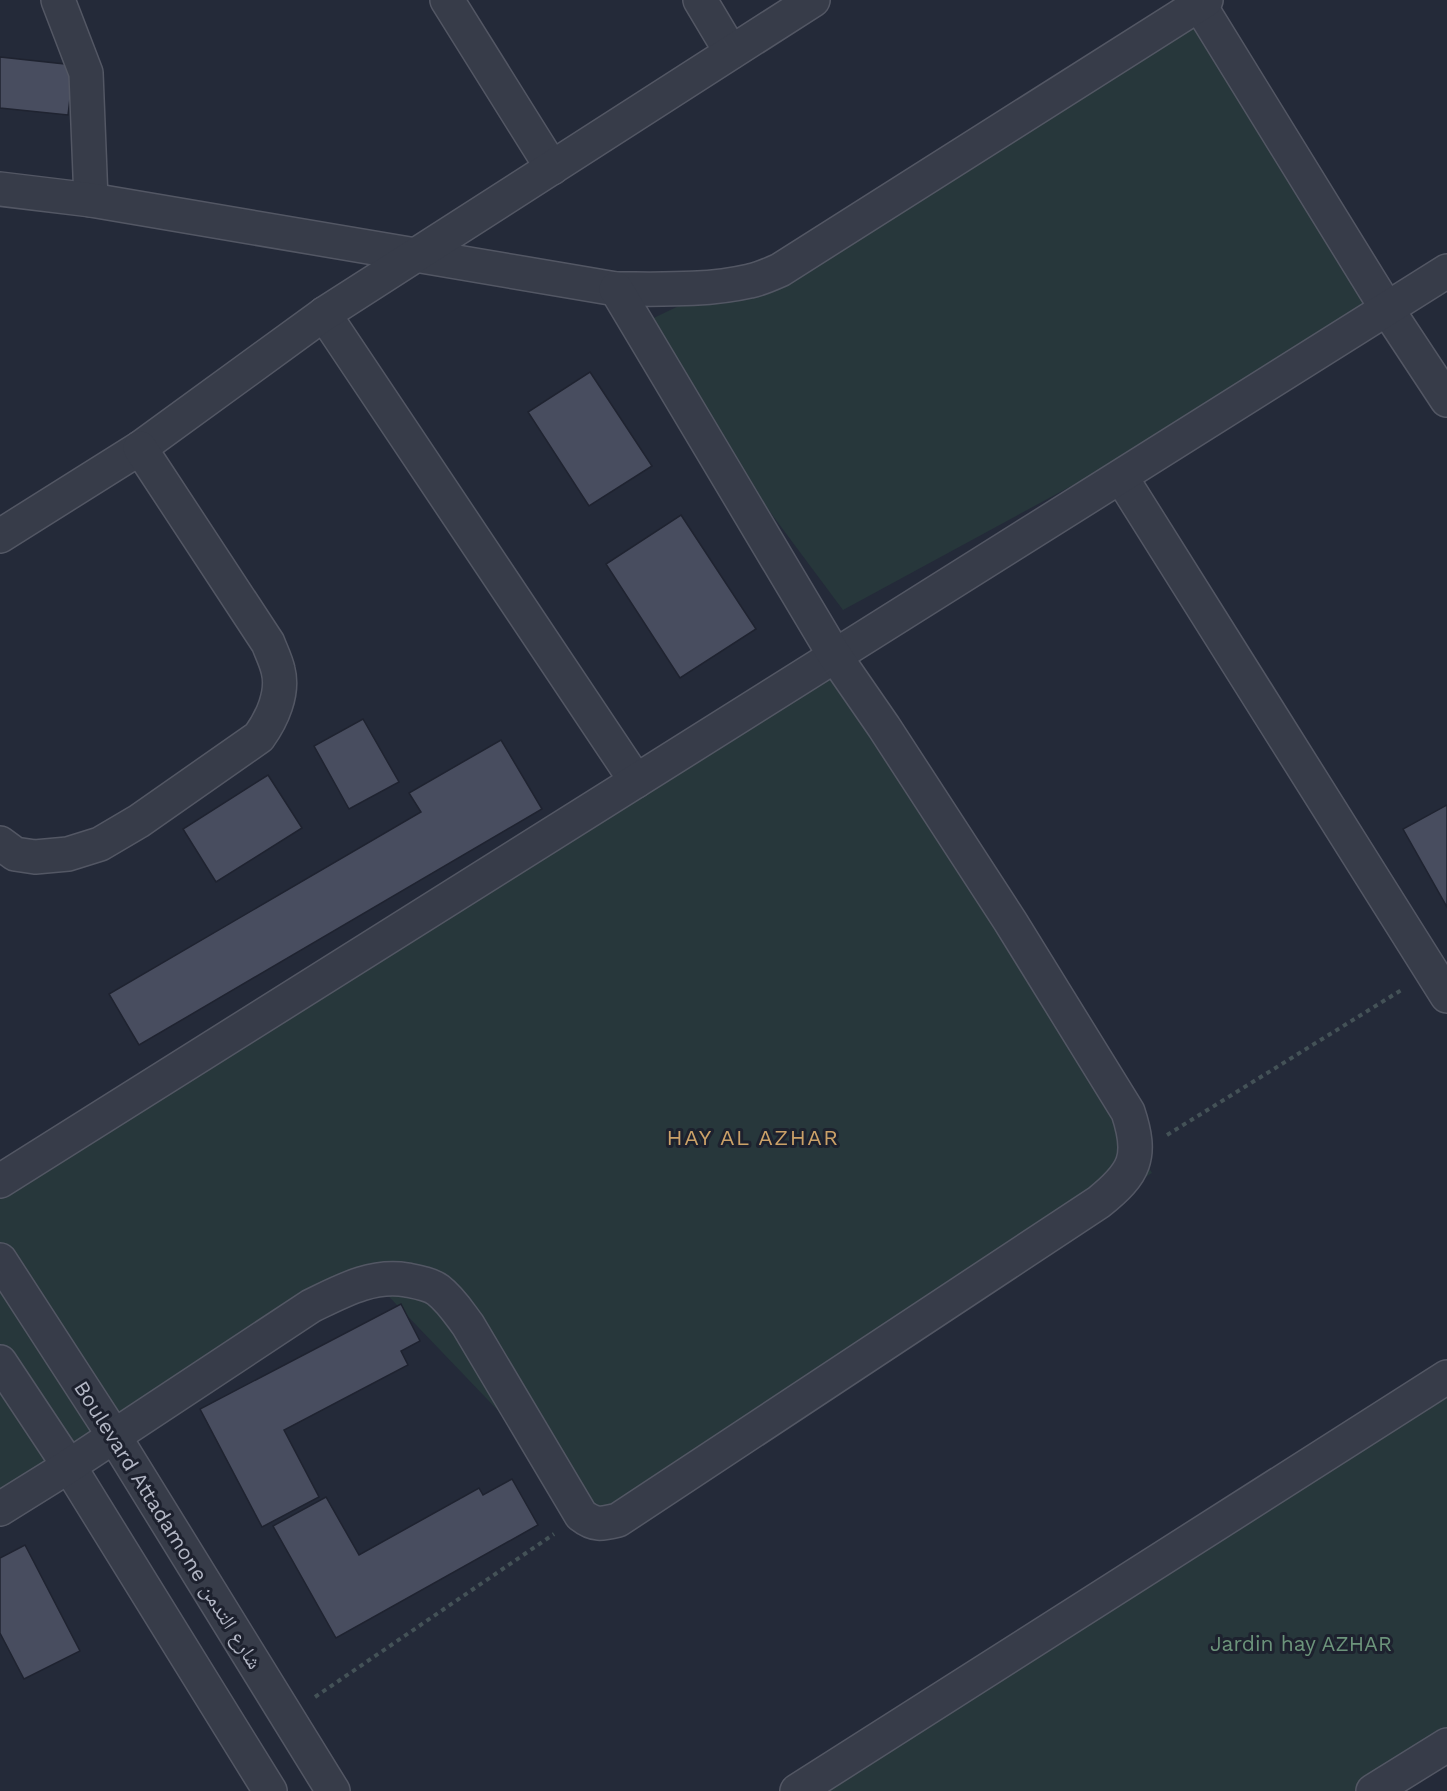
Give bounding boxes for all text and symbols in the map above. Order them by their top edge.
district label: HAY AL AZHAR [667,1125,839,1150]
street label: Boulevard Attadamone شارع التدمن [68,1376,268,1674]
park label: Jardin hay AZHAR [1210,1631,1392,1656]

